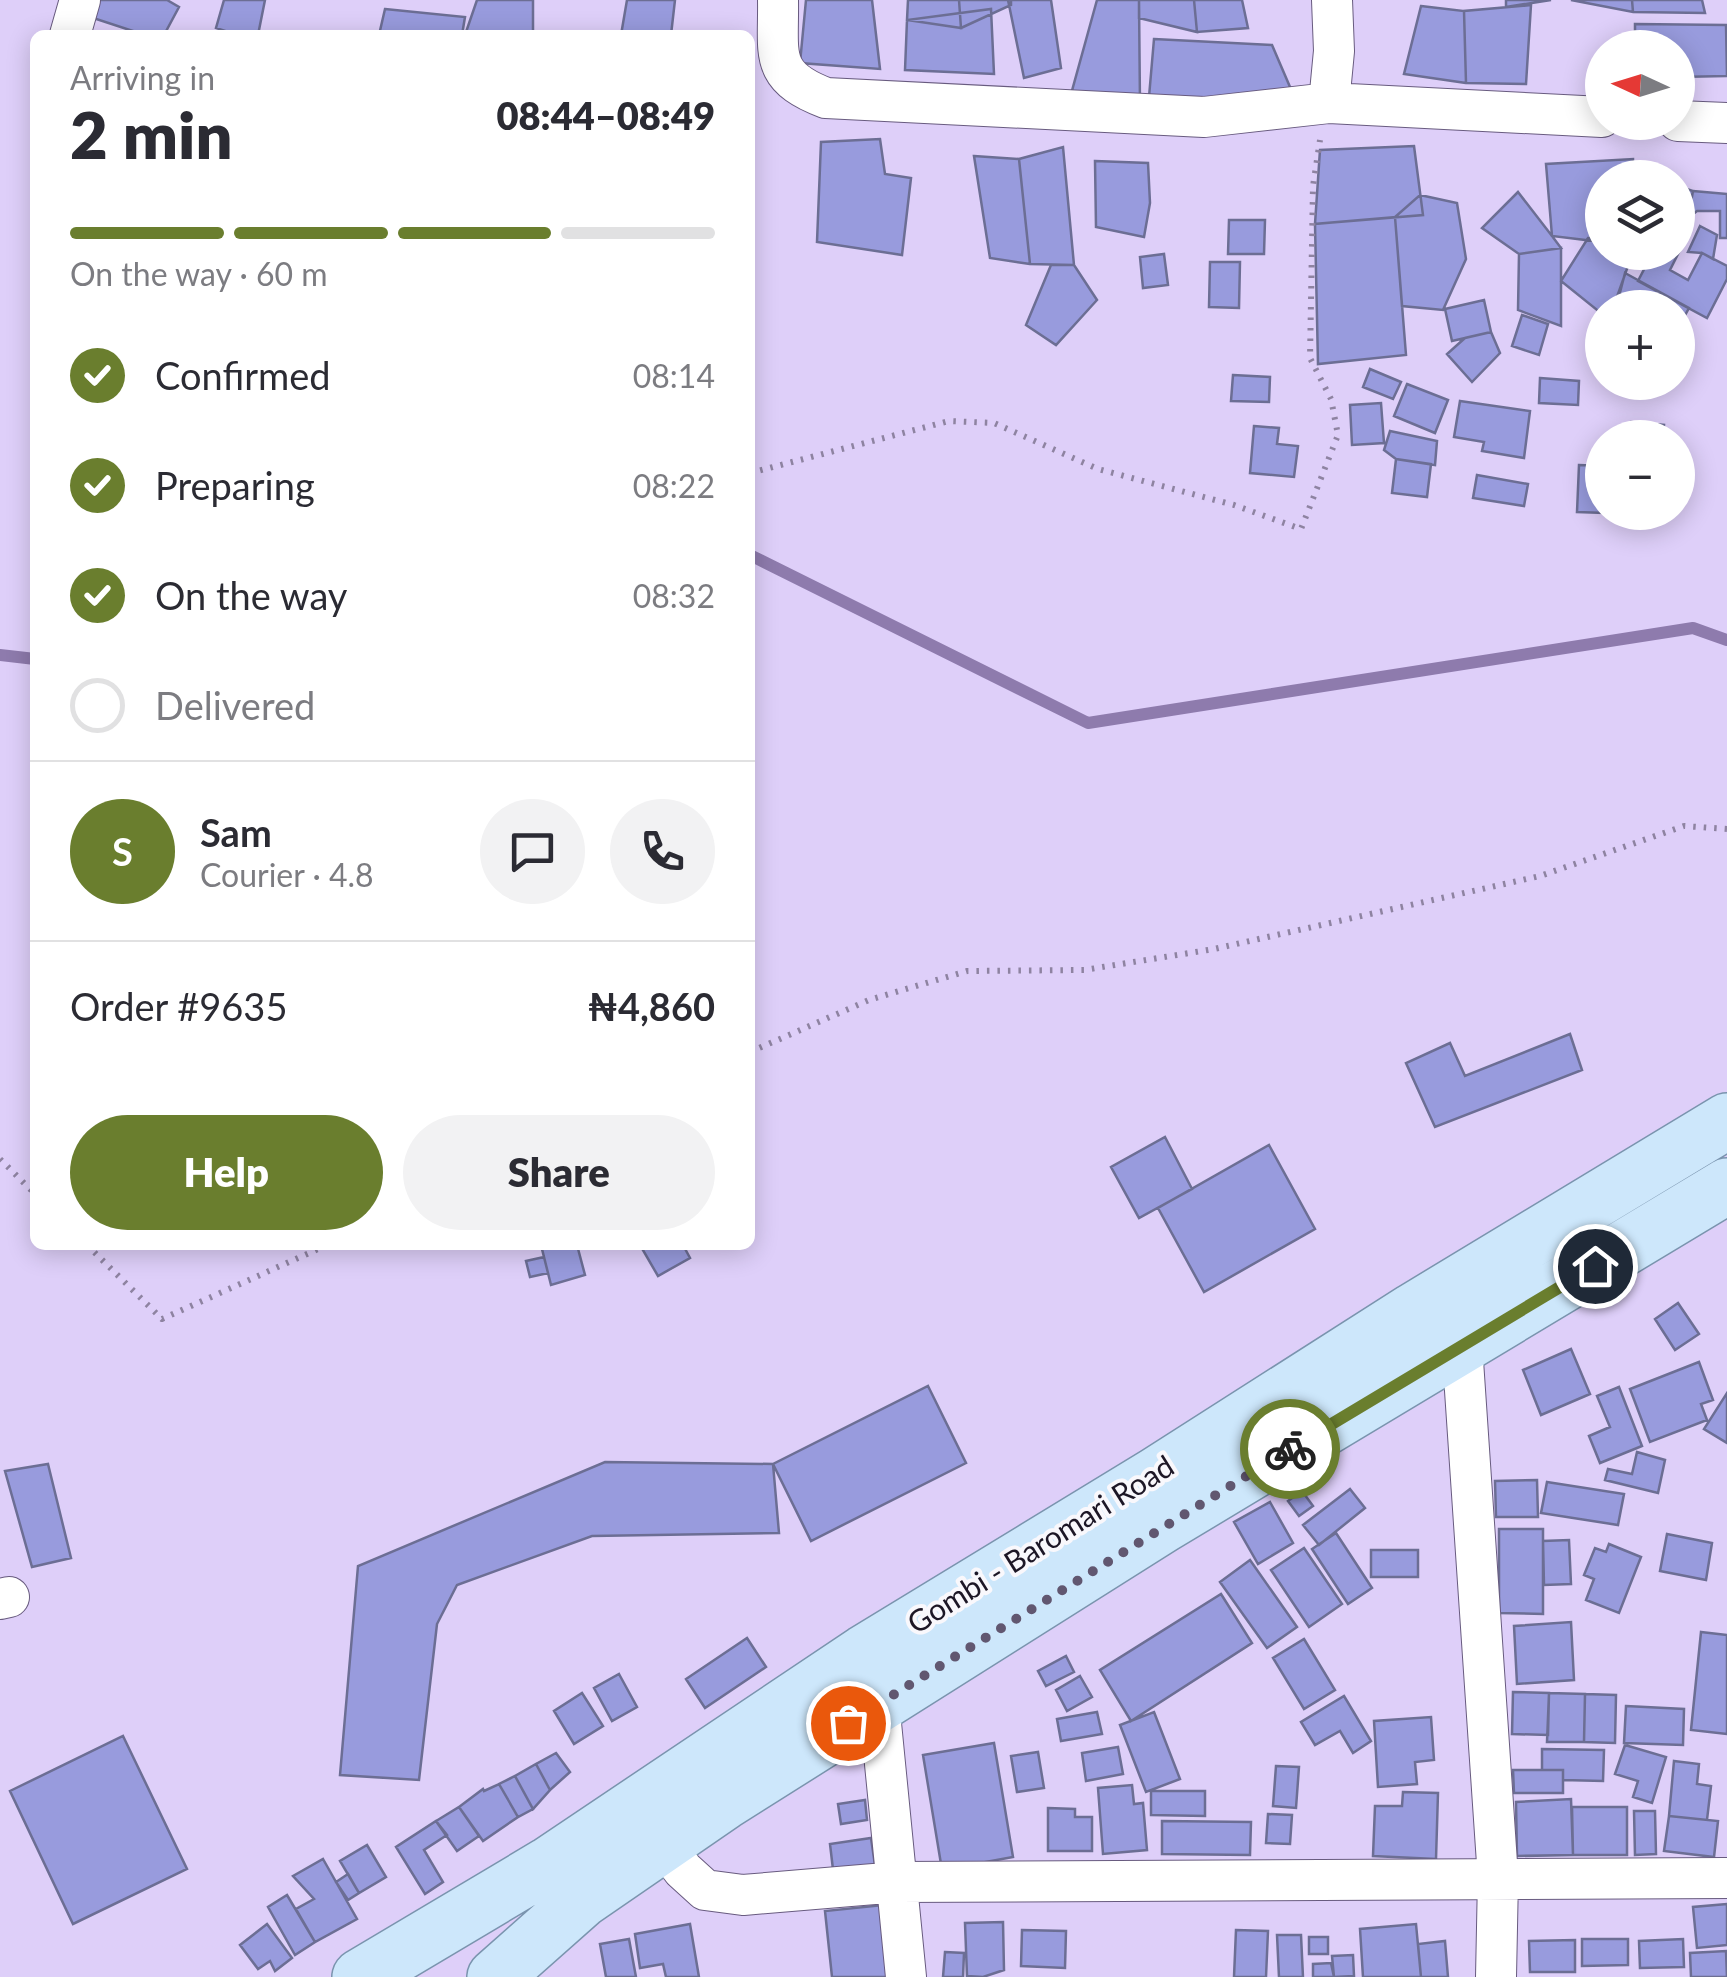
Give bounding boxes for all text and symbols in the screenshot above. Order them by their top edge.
north arrow [1585,30,1695,140]
map controls [1585,30,1695,530]
text: Arriving in [70,58,215,97]
text: 08:44–08:49 [496,92,715,138]
text: 2 min [70,95,232,173]
button: layers [1585,160,1695,270]
text: On the way · 60 m [70,254,328,293]
button: + [1585,290,1695,400]
icon: check [70,348,125,403]
text: Confirmed [155,352,331,398]
text: 08:14 [633,356,715,395]
button: − [1585,420,1695,530]
icon: check [70,458,125,513]
text: Preparing [155,462,315,508]
text: 08:22 [633,466,715,505]
icon: check [70,568,125,623]
text: On the way [155,572,347,618]
text: 08:32 [633,576,715,615]
text: Delivered [155,682,315,728]
button: chat [480,799,585,904]
button: phone [610,799,715,904]
text: Sam [200,809,272,855]
text: S [112,828,133,874]
text: Courier · 4.8 [200,855,374,894]
text: Order #9635 [70,983,287,1029]
text: ₦4,860 [588,983,715,1029]
button: Help [70,1115,383,1230]
button: Share [403,1115,715,1230]
pin [1553,1224,1638,1309]
icon: home [1568,1239,1623,1294]
courier [1240,1399,1340,1499]
icon: bike [1263,1422,1318,1477]
street label: Gombi - Baromari Road [900,1447,1180,1640]
pin [806,1681,891,1766]
icon: bag [821,1696,876,1751]

